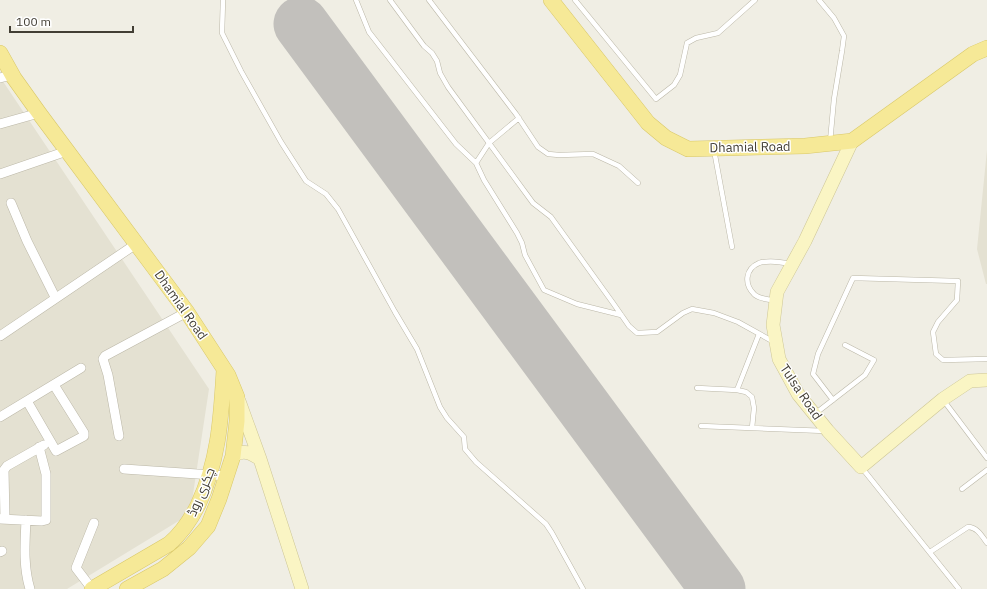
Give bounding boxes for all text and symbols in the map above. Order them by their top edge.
scale bar [10,8,133,34]
text: 100 m [16,14,51,29]
street label: Dhamial Road [709,138,791,156]
street label: Dhamial Road [151,267,211,343]
street label: Tulsa Road [776,361,826,423]
street label: چکری روڈ [183,465,220,519]

